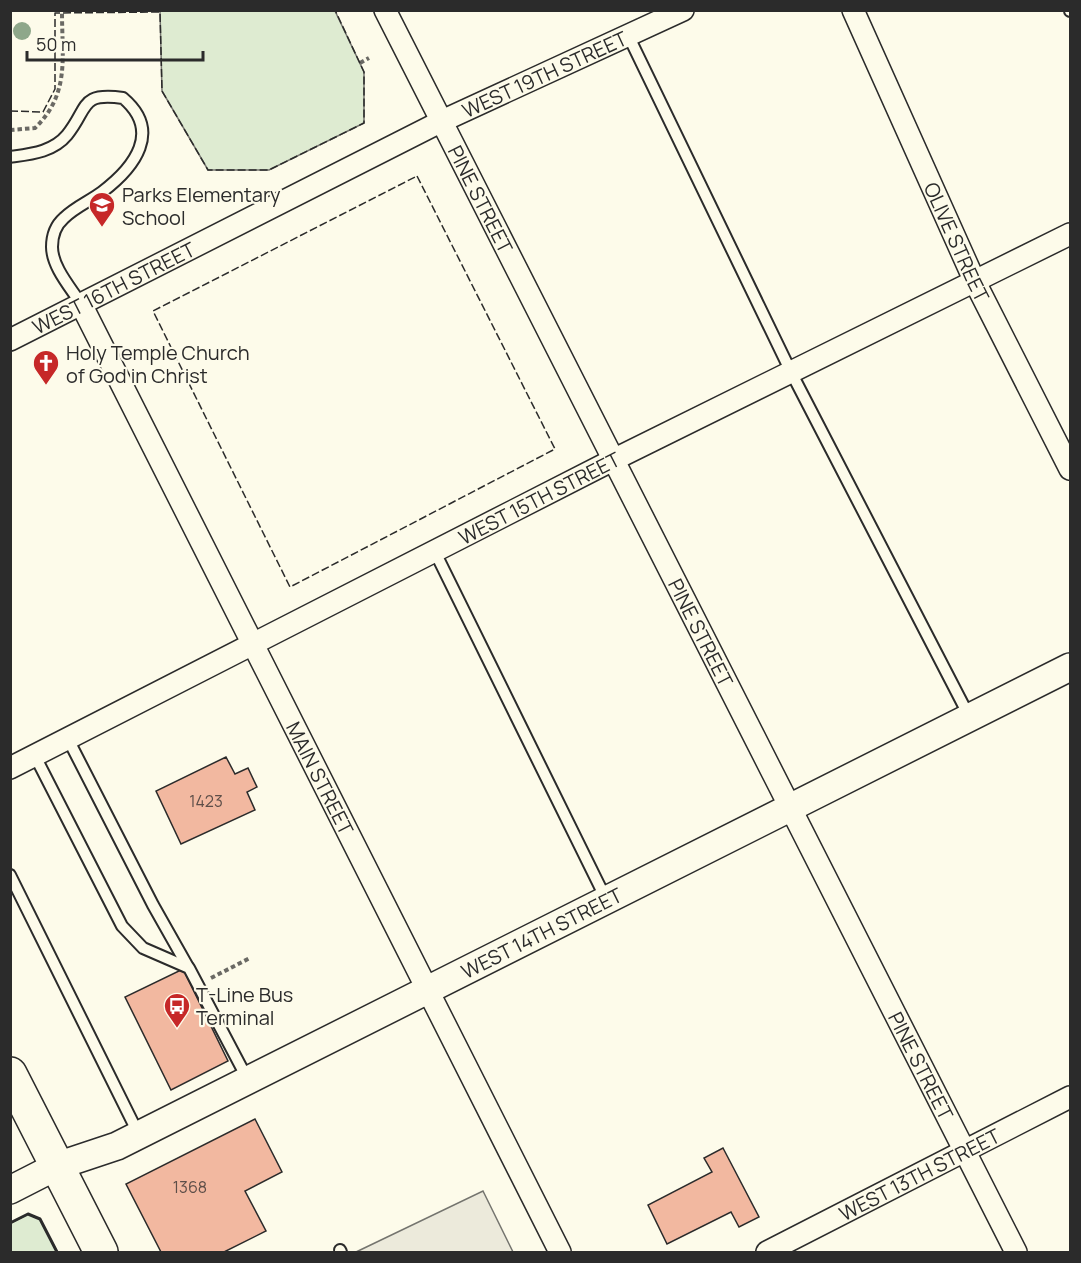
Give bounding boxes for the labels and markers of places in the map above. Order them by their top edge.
place label: Parks Elementary School [122,181,281,231]
school or university icon: Parks Elementary School [87,190,117,228]
place label: Holy Temple Church of God in Christ [66,339,250,389]
church icon: Holy Temple Church of God in Christ [31,348,61,386]
place label: T-Line Bus Terminal [196,981,293,1031]
bus stop icon: T-Line Bus Terminal [162,991,192,1029]

